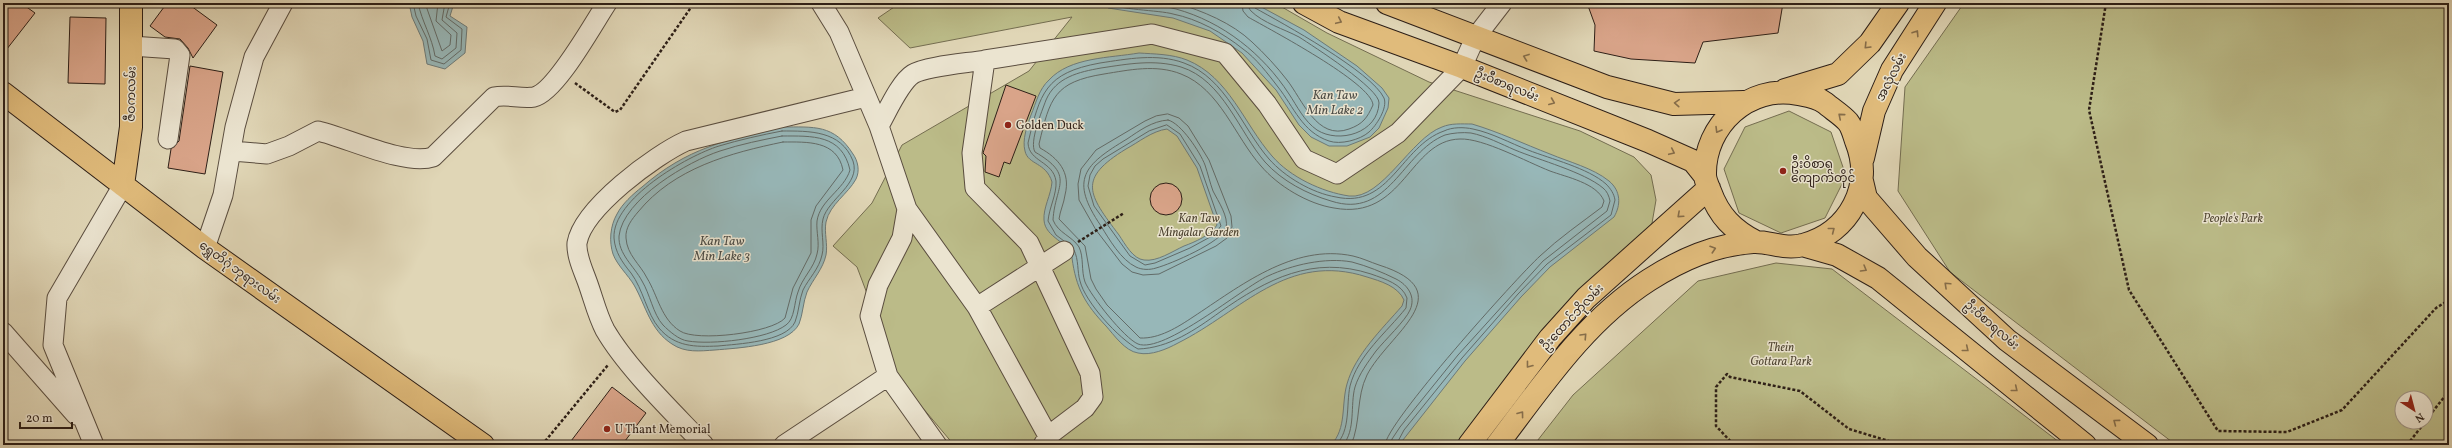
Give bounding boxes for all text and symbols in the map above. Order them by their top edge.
one-way arrow [1334,16,1342,24]
one-way arrow [1911,30,1919,37]
one-way arrow [1864,41,1872,49]
street label: အလုံလမ်း [1871,50,1912,105]
one-way arrow [1523,54,1530,62]
street label: ဦးဝီစာရလမ်း [1472,64,1542,107]
street label: ဇီဝကလမ်း [122,66,140,122]
water label: Kan Taw Min Lake 2 [1306,87,1363,120]
one-way arrow [1548,98,1555,106]
one-way arrow [1674,99,1680,108]
one-way arrow [1838,114,1845,121]
place label: Golden Duck [1016,118,1084,134]
marker: Golden Duck [1003,120,1013,130]
one-way arrow [1716,126,1723,133]
one-way arrow [1667,147,1675,155]
place label: ဦးဝိစာရ ကျောက်တိုင် [1791,155,1855,188]
marker: ဦးဝိစာရ ကျောက်တိုင် [1778,166,1788,176]
one-way arrow [1677,210,1685,217]
park label: Kan Taw Mingalar Garden [1158,211,1239,241]
park label: People's Park [2203,211,2264,227]
one-way arrow [1828,228,1835,235]
water label: Kan Taw Min Lake 3 [693,233,750,266]
street label: ရွှေတိဂုံ ဘုရားလမ်း [195,236,284,309]
one-way arrow [1709,245,1716,254]
one-way arrow [1860,265,1867,272]
street label: ဦးထောင်ဘိုလမ်း [1536,280,1608,355]
one-way arrow [1944,282,1952,290]
street label: ဦးဝီစာရလမ်း [1960,296,2023,355]
one-way arrow [1579,333,1587,341]
park label: Thein Gottara Park [1750,340,1812,370]
one-way arrow [1961,345,1969,352]
one-way arrow [1527,361,1534,368]
one-way arrow [2010,384,2018,391]
north arrow [2394,390,2434,430]
scale bar [20,404,72,430]
text: N [2411,408,2427,425]
text: 20 m [26,411,53,427]
one-way arrow [1516,411,1523,418]
one-way arrow [2113,419,2120,426]
place label: U Thant Memorial [615,422,711,438]
marker: U Thant Memorial [602,424,612,434]

